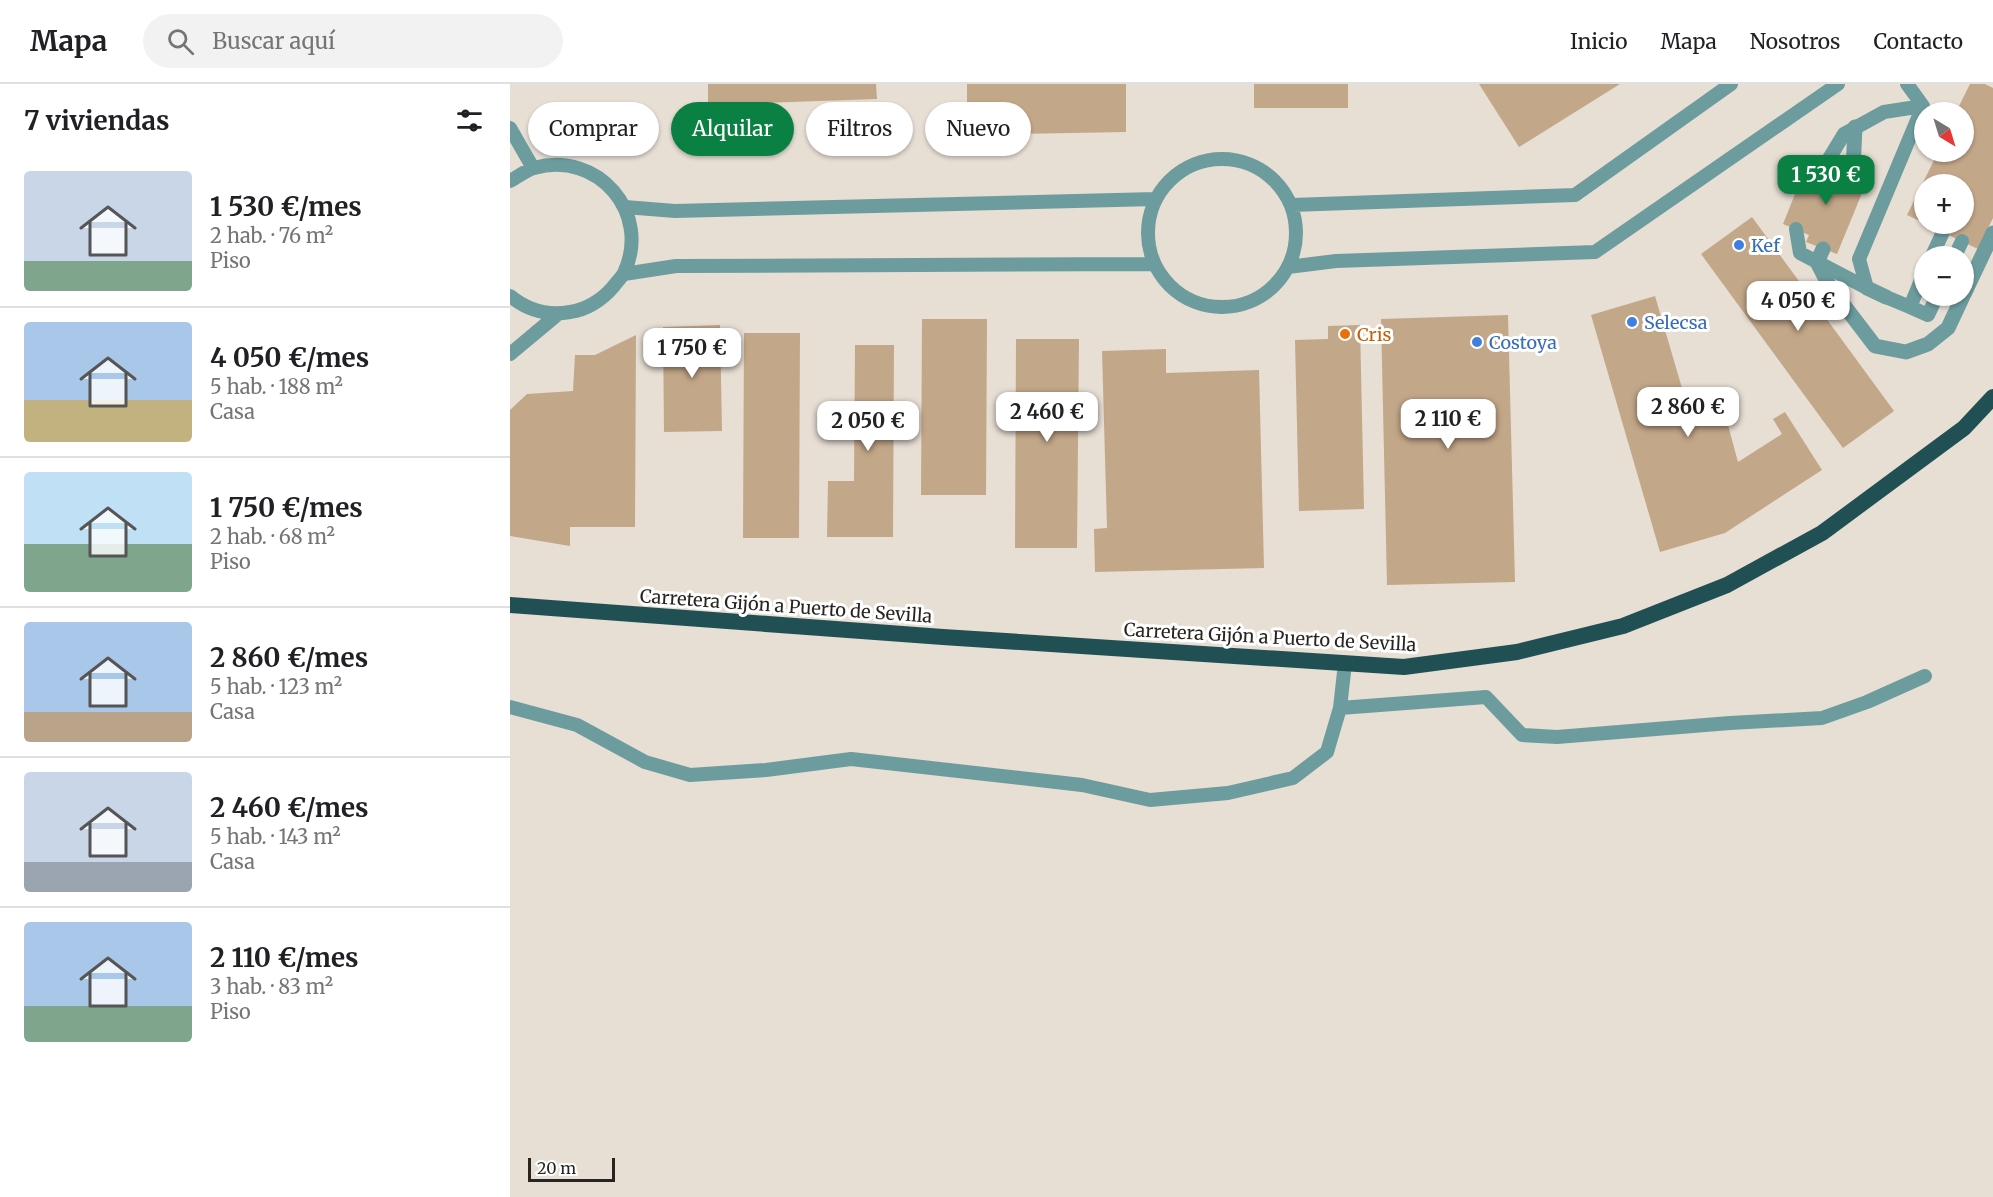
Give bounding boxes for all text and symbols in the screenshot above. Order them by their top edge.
search box [143,14,563,68]
text: Mapa [30,23,107,59]
icon: search [164,25,197,58]
text: Buscar aquí [212,27,335,55]
text: Inicio [1570,28,1628,55]
text: Mapa [1661,28,1717,55]
text: Nosotros [1750,28,1840,55]
text: Contacto [1873,28,1963,55]
chip: Comprar [528,102,659,156]
chip: Alquilar [671,102,794,156]
chip: Filtros [806,102,913,156]
chip: Nuevo [925,102,1031,156]
north arrow [1914,102,1974,162]
map controls [1914,102,1974,306]
text: 7 viviendas [24,104,169,137]
icon: filters [453,104,486,137]
pin: 1 530 € [1771,155,1881,206]
text: 1 530 € [1792,162,1860,187]
button: + [1914,174,1974,234]
text: 1 530 €/mes [210,190,362,223]
icon: home [72,195,144,267]
text: 2 hab. · 76 m² [210,223,333,248]
place label: Kef [1751,234,1781,257]
marker: Kef [1732,238,1746,252]
button: − [1914,246,1974,306]
text: Piso [210,248,251,273]
pin: 4 050 € [1743,281,1853,332]
text: 4 050 € [1761,288,1835,313]
place label: Selecsa [1644,311,1708,334]
marker: Selecsa [1625,315,1639,329]
place label: Cris [1357,323,1392,346]
marker: Cris [1338,327,1352,341]
pin: 1 750 € [637,328,747,379]
place label: Costoya [1489,331,1557,354]
text: 1 750 € [657,335,727,360]
marker: Costoya [1470,335,1484,349]
text: 4 050 €/mes [210,341,369,374]
icon: home [72,346,144,418]
text: 5 hab. · 188 m² [210,374,343,399]
pin: 2 860 € [1633,387,1743,438]
pin: 2 460 € [992,392,1102,443]
text: 2 860 € [1651,394,1725,419]
text: Casa [210,399,255,424]
text: 2 460 € [1010,399,1084,424]
pin: 2 110 € [1393,399,1503,450]
pin: 2 050 € [813,401,923,452]
text: 2 110 € [1415,406,1481,431]
text: 2 050 € [831,408,905,433]
text: 1 750 €/mes [210,491,363,524]
icon: home [72,496,144,568]
text: 2 hab. · 68 m² [210,524,335,549]
text: Piso [210,549,251,574]
street label: Carretera Gijón a Puerto de Sevilla [639,584,933,628]
street label: Carretera Gijón a Puerto de Sevilla [1123,618,1417,656]
text: 2 860 €/mes [210,641,368,674]
icon: home [72,646,144,718]
text: 5 hab. · 123 m² [210,674,342,699]
text: Casa [210,699,255,724]
text: 2 460 €/mes [210,791,369,824]
icon: home [72,796,144,868]
text: 5 hab. · 143 m² [210,824,341,849]
text: Casa [210,849,255,874]
text: 2 110 €/mes [210,941,359,974]
icon: home [72,946,144,1018]
text: 3 hab. · 83 m² [210,974,333,999]
text: Piso [210,999,251,1024]
scale bar [528,1155,615,1182]
text: 20 m [537,1158,576,1178]

